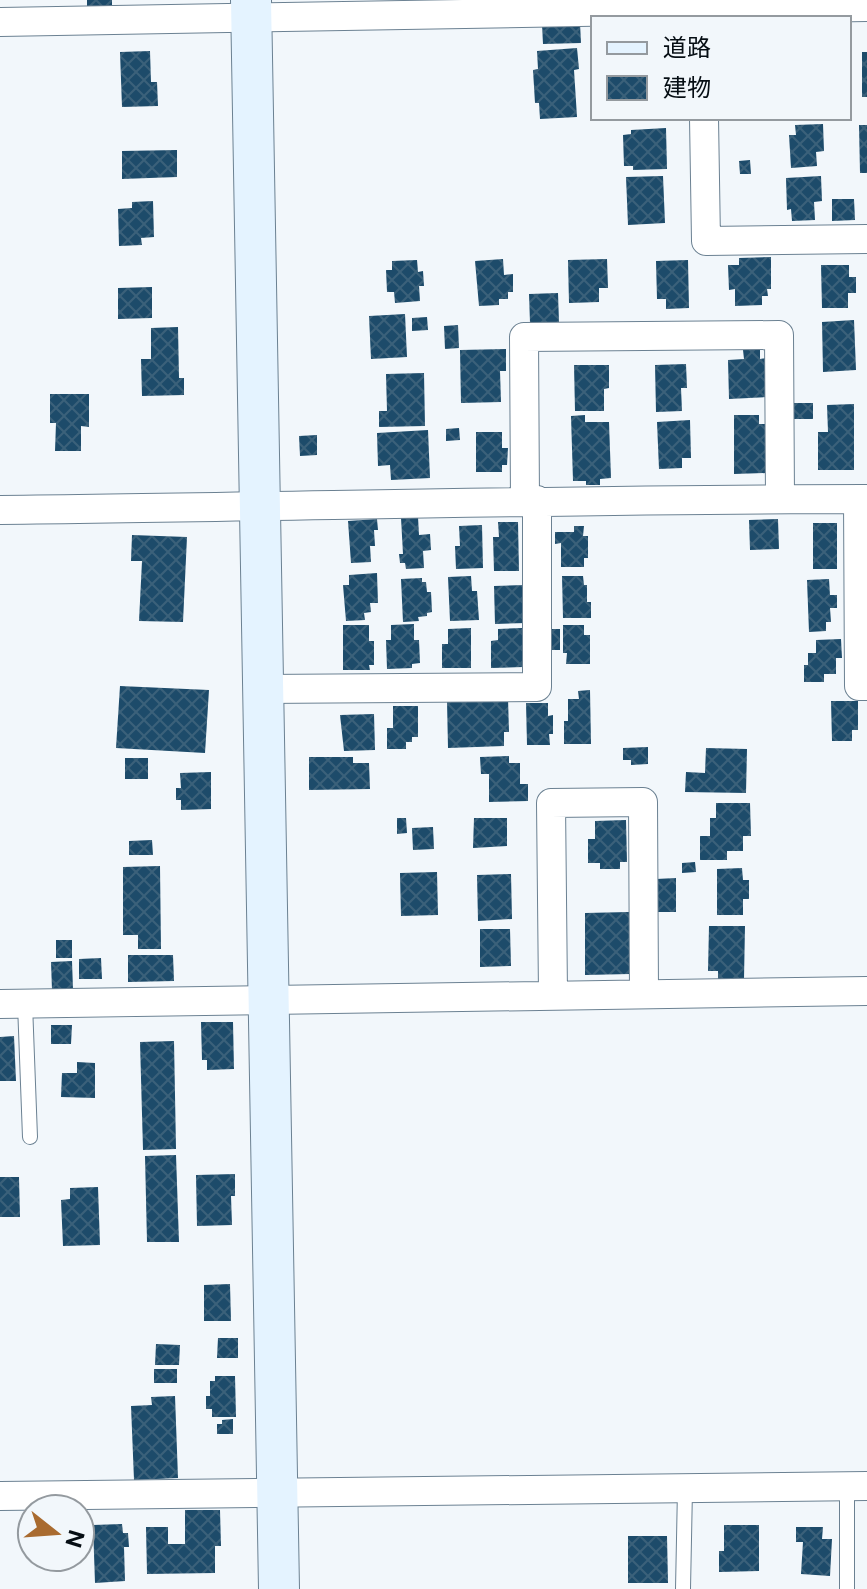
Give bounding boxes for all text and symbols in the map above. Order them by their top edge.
legend [591,16,851,120]
text: 道路 [663,33,711,61]
text: 建物 [663,73,711,101]
north arrow [16,1493,96,1573]
text: N [60,1527,90,1551]

